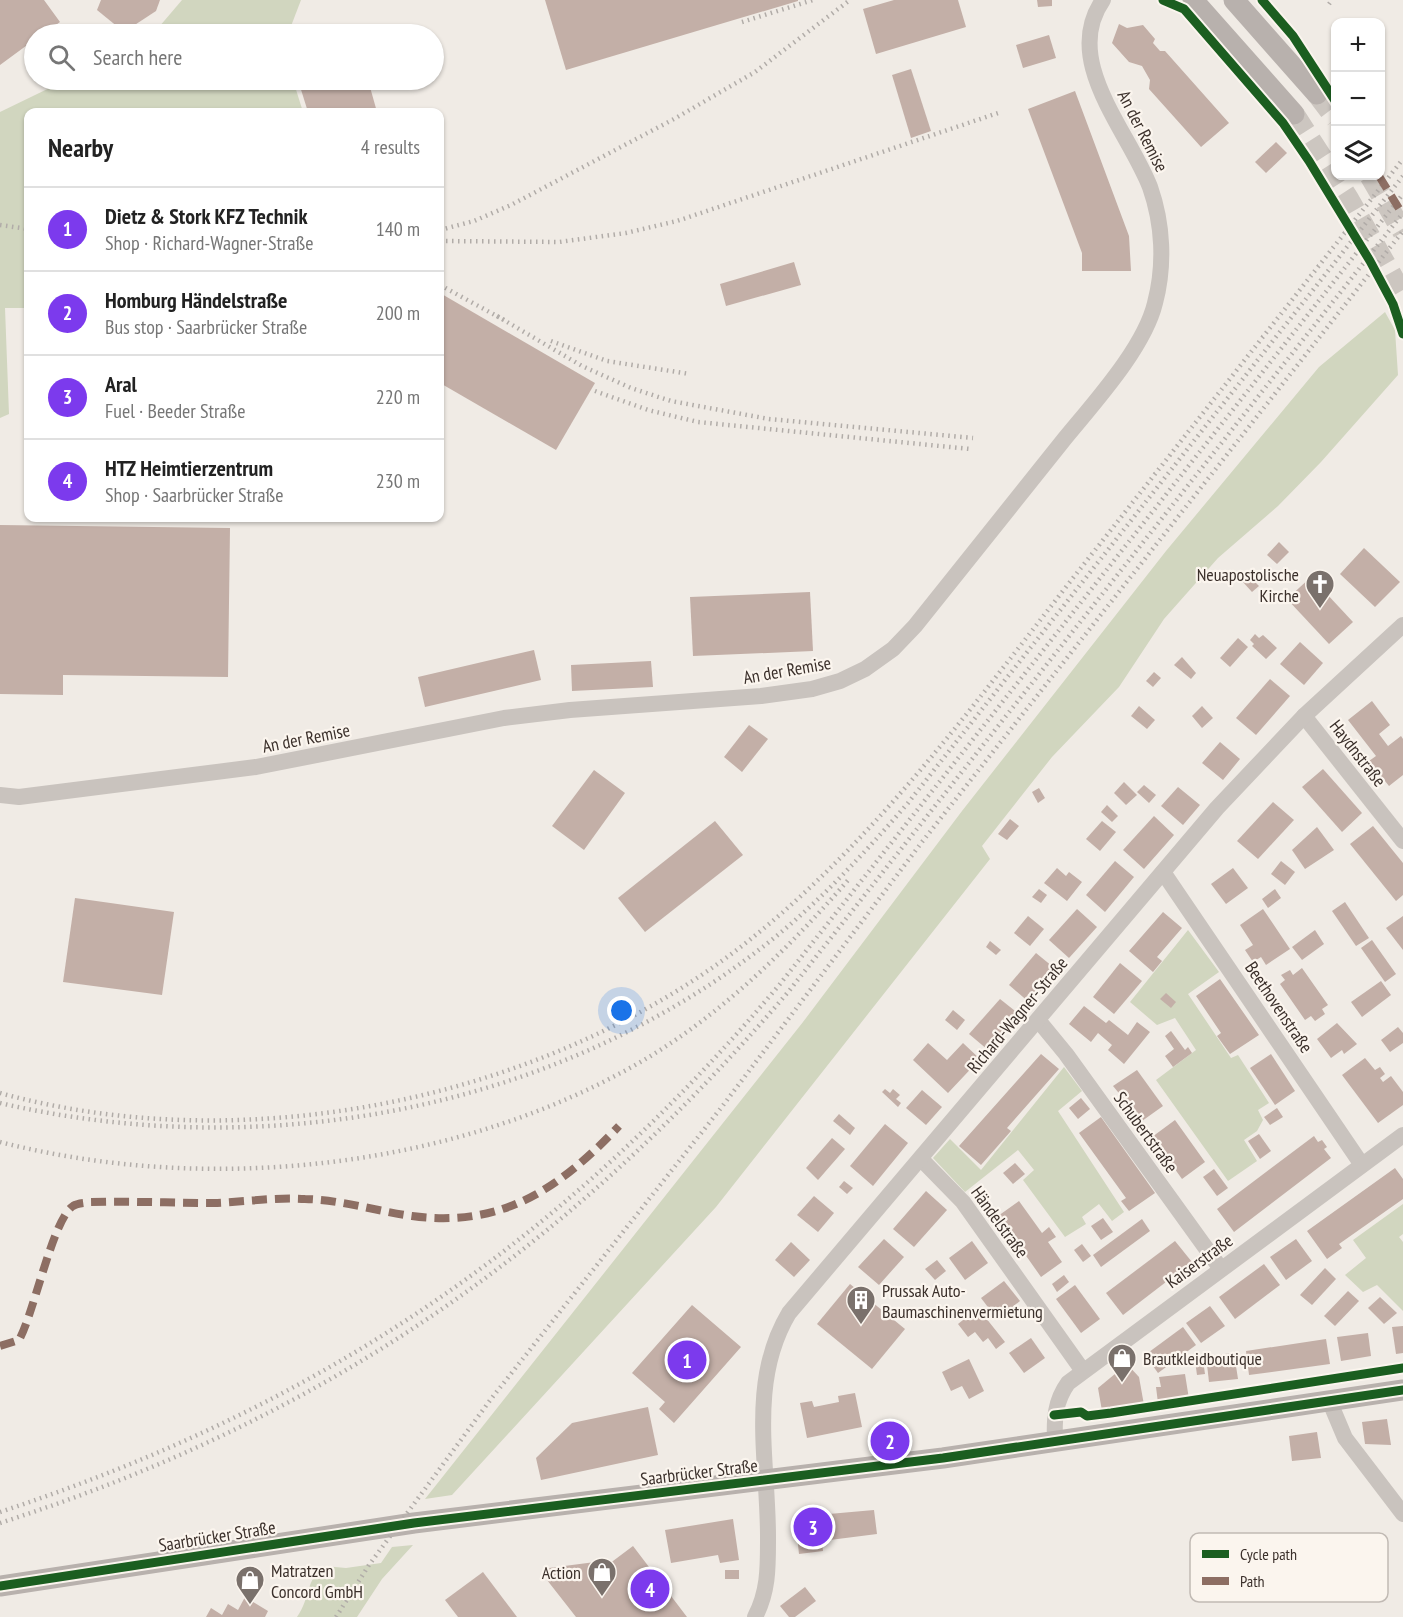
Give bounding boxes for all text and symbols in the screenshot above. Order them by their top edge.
map controls [1331,18,1385,180]
button: + [1331,18,1385,72]
search box [24,24,444,90]
icon: search [45,41,78,74]
text: Search here [93,43,182,71]
button: − [1331,72,1385,126]
street label: An der Remise [1113,86,1173,176]
button: layers [1331,126,1385,180]
text: Nearby [48,131,113,164]
text: 4 results [361,134,420,160]
text: Dietz & Stork KFZ Technik [105,202,308,230]
text: 1 [63,216,72,242]
text: 140 m [376,216,420,242]
text: Shop · Richard-Wagner-Straße [105,230,313,256]
text: Homburg Händelstraße [105,286,287,314]
text: 2 [63,300,72,326]
text: 200 m [376,300,420,326]
text: Bus stop · Saarbrücker Straße [105,314,307,340]
text: Aral [105,370,137,398]
text: 3 [63,384,72,410]
text: 220 m [376,384,420,410]
text: Fuel · Beeder Straße [105,398,246,424]
text: HTZ Heimtierzentrum [105,454,273,482]
text: 4 [63,468,72,494]
text: 230 m [376,468,420,494]
text: Shop · Saarbrücker Straße [105,482,284,508]
place label: Neuapostolische Kirche [1197,563,1299,607]
church icon: Neuapostolische Kirche [1304,568,1336,610]
street label: An der Remise [741,651,833,689]
street label: Haydnstraße [1325,715,1391,791]
street label: An der Remise [260,718,352,758]
street label: Richard-Wagner-Straße [962,952,1072,1078]
street label: Beethovenstraße [1240,957,1318,1057]
your location [607,996,636,1025]
street label: Schubertstraße [1109,1087,1183,1177]
street label: Händelstraße [966,1181,1034,1263]
street label: Kaiserstraße [1161,1229,1237,1293]
place label: Prussak Auto- Baumaschinenvermietung [882,1279,1043,1323]
building icon: Prussak Auto- Baumaschinenvermietung [845,1284,877,1326]
pin: 1 [668,1338,706,1382]
shop icon: Brautkleidboutique [1106,1342,1138,1384]
place label: Brautkleidboutique [1143,1347,1262,1370]
pin: 2 [870,1418,910,1464]
street label: Saarbrücker Straße [639,1453,759,1491]
pin: 3 [794,1504,832,1550]
street label: Saarbrücker Straße [157,1515,277,1557]
legend [1190,1533,1388,1602]
text: Cycle path [1240,1544,1297,1564]
shop icon: Action [586,1556,618,1598]
place label: Matratzen Concord GmbH [271,1559,363,1603]
place label: Action [542,1561,581,1584]
shop icon: Matratzen Concord GmbH [234,1564,266,1606]
pin: 4 [630,1566,670,1612]
text: Path [1240,1571,1265,1591]

